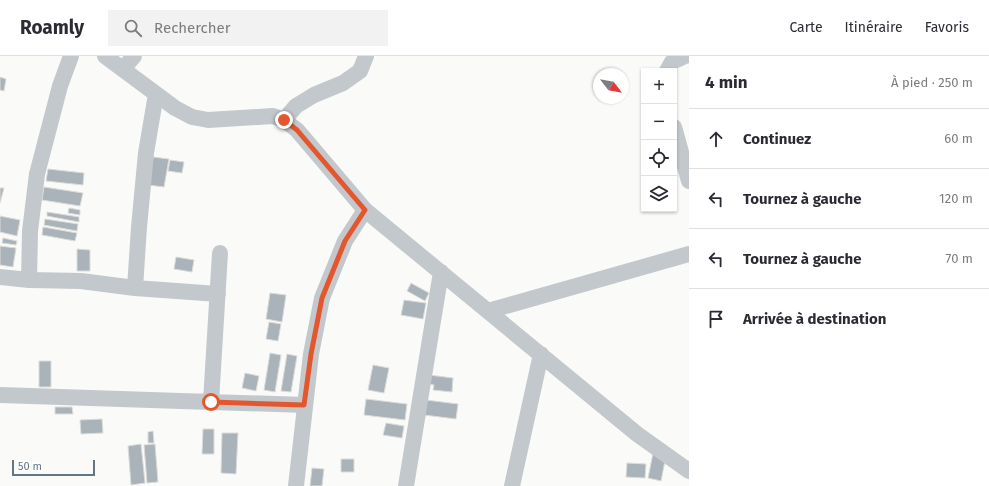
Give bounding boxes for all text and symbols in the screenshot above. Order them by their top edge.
search box [108,10,388,46]
text: Roamly [20,16,84,39]
icon: search [122,17,144,39]
text: Rechercher [154,19,231,37]
text: Carte [789,19,823,36]
text: Itinéraire [845,19,903,36]
text: Favoris [925,19,969,36]
north arrow [593,68,629,104]
map controls [641,68,677,212]
button: + [641,68,677,104]
text: 4 min [705,72,748,93]
text: À pied · 250 m [891,75,973,90]
button: − [641,104,677,140]
route end [275,111,293,129]
icon: ahead [705,128,727,150]
text: Continuez [743,130,811,148]
text: 60 m [944,131,973,146]
button: locate [641,140,677,176]
button: layers [641,176,677,212]
icon: left [705,188,727,210]
text: Tournez à gauche [743,190,862,208]
text: 120 m [939,191,973,206]
icon: left [705,248,727,270]
text: Tournez à gauche [743,250,862,268]
text: 70 m [946,251,973,266]
icon: arrive [705,308,727,330]
text: Arrivée à destination [743,310,886,328]
route start [202,393,220,411]
scale bar [12,458,95,477]
text: 50 m [18,460,42,473]

